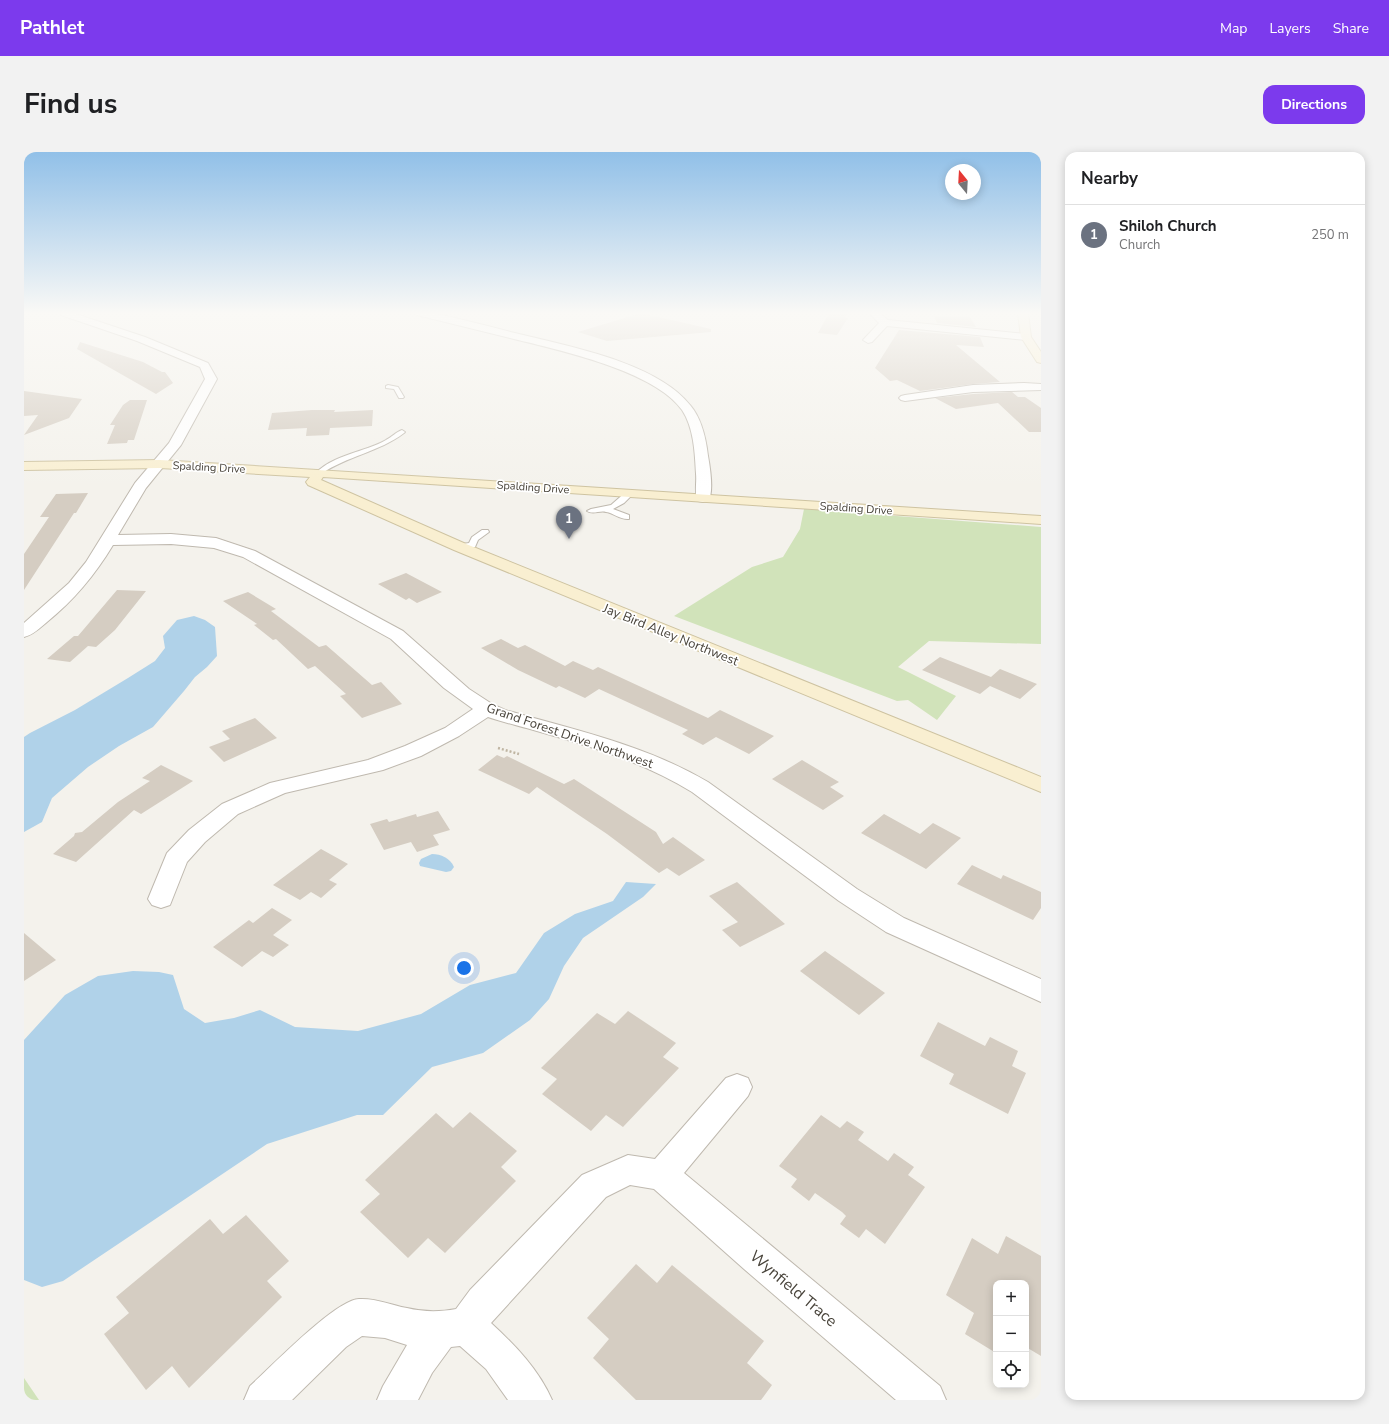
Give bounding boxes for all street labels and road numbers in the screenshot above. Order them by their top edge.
street label: Spalding Drive [172,458,246,477]
street label: Spalding Drive [496,477,570,498]
street label: Spalding Drive [819,498,893,519]
street label: Jay Bird Alley Northwest [599,599,741,671]
street label: Grand Forest Drive Northwest [484,699,656,773]
street label: Wynfield Trace [745,1246,842,1332]

